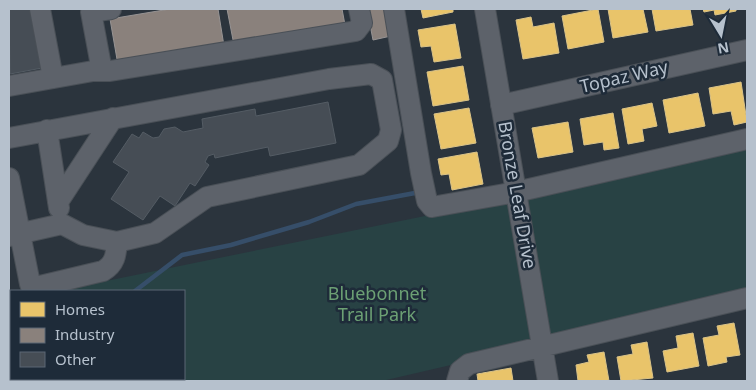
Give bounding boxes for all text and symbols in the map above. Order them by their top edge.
north arrow [696,10,746,60]
text: N [716,38,731,59]
street label: Topaz Way [577,54,671,98]
street label: Bronze Leaf Drive [493,119,543,270]
park label: Bluebonnet Trail Park [328,281,427,326]
legend [10,290,185,380]
text: Homes [55,299,105,319]
text: Industry [55,324,115,344]
text: Other [55,349,96,369]

